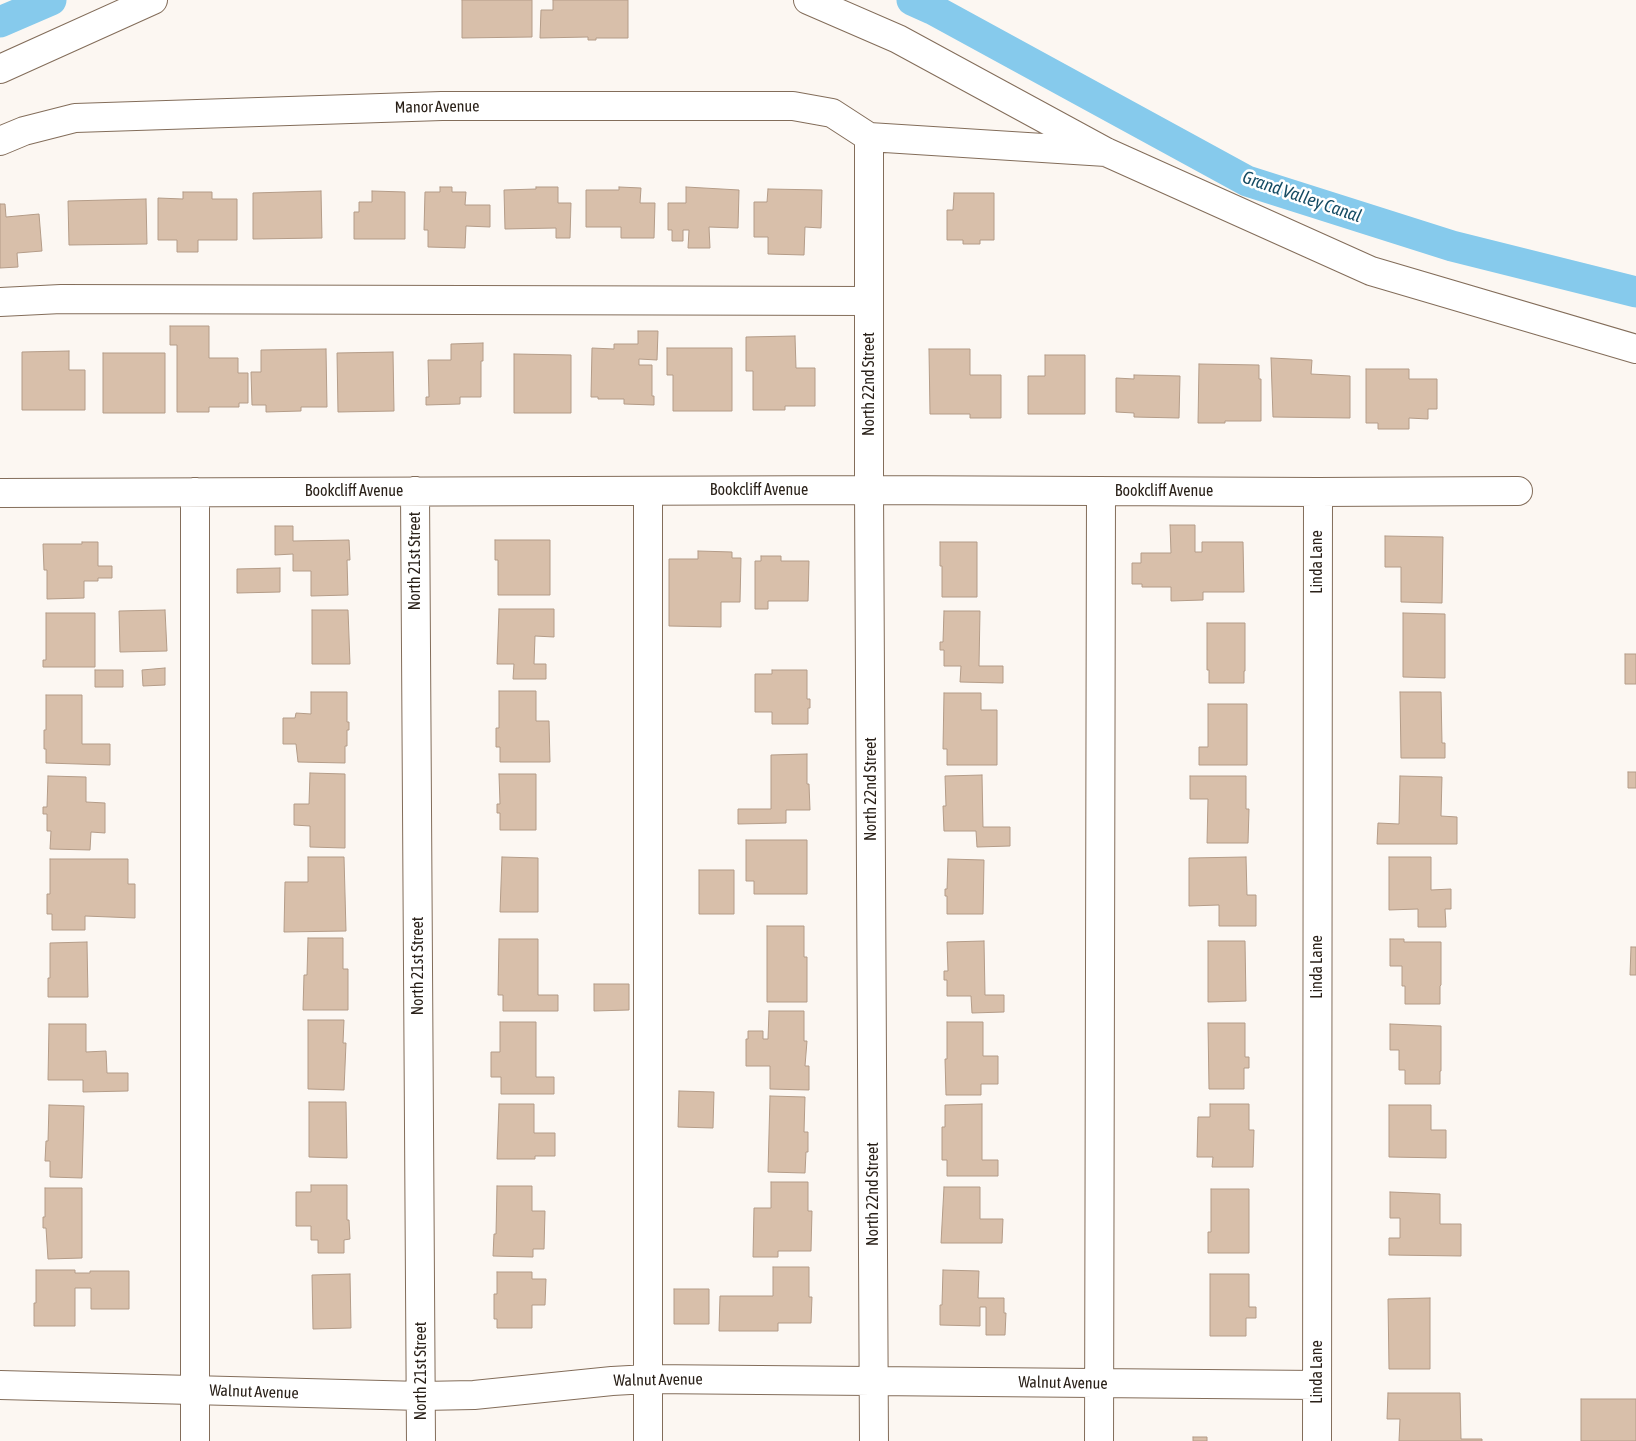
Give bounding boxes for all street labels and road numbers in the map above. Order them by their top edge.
street label: Manor Avenue [395,97,479,117]
street label: North 22nd Street [859,332,879,436]
street label: Bookcliff Avenue [710,480,808,500]
street label: Bookcliff Avenue [305,481,403,501]
street label: Bookcliff Avenue [1115,481,1213,501]
street label: North 21st Street [405,512,425,610]
street label: Linda Lane [1307,530,1327,594]
street label: North 22nd Street [861,737,881,841]
street label: North 21st Street [408,917,428,1015]
street label: Linda Lane [1307,935,1327,999]
street label: North 22nd Street [863,1142,883,1246]
street label: North 21st Street [411,1322,431,1420]
street label: Linda Lane [1307,1340,1327,1404]
street label: Walnut Avenue [613,1370,703,1390]
street label: Walnut Avenue [1018,1373,1108,1393]
street label: Walnut Avenue [209,1381,299,1403]

